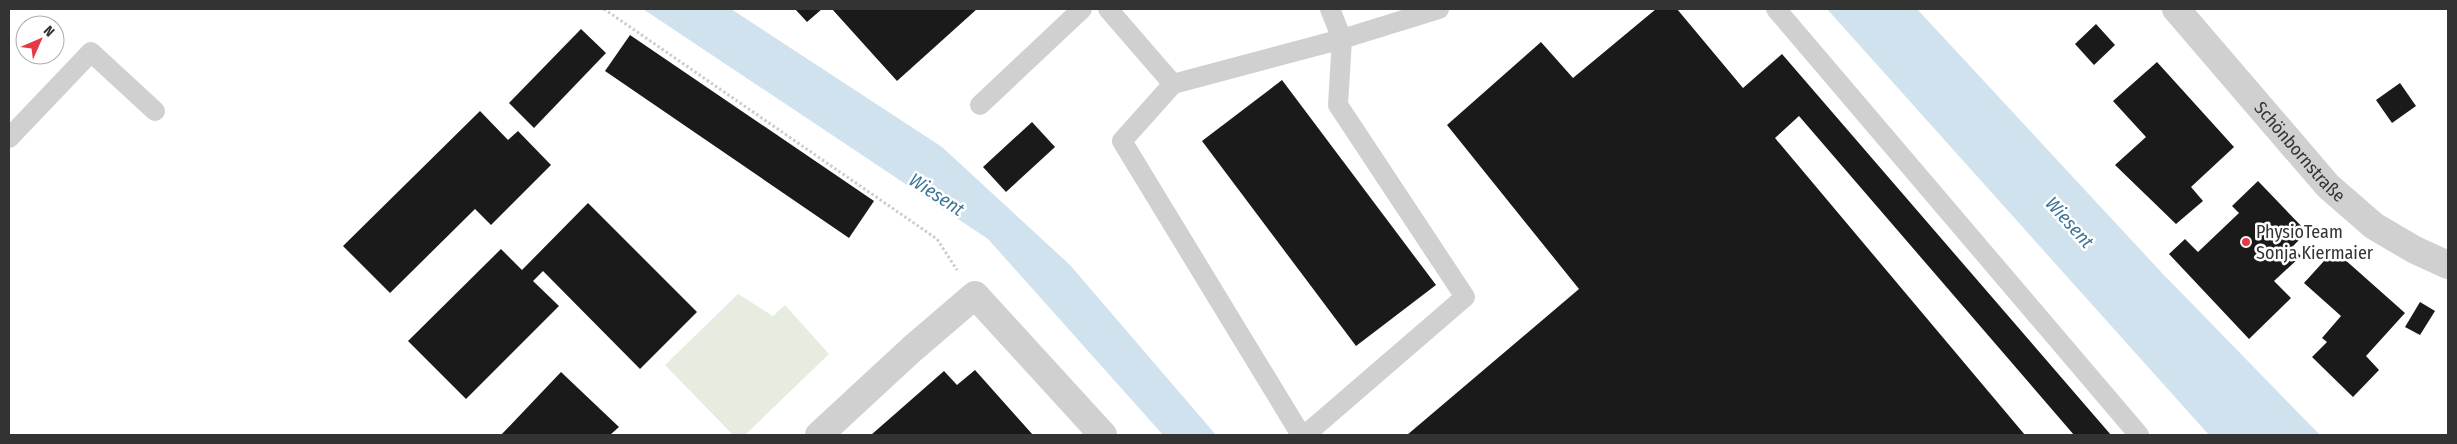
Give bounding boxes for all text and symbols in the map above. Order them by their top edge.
north arrow [15,15,65,65]
text: N [40,22,58,40]
street label: Schönbornstraße [2250,97,2350,207]
water label: Wiesent [905,168,969,221]
water label: Wiesent [2041,192,2099,253]
place label: PhysioTeam Sonja Kiermaier [2256,221,2374,264]
marker: PhysioTeam Sonja Kiermaier [2240,236,2252,248]

